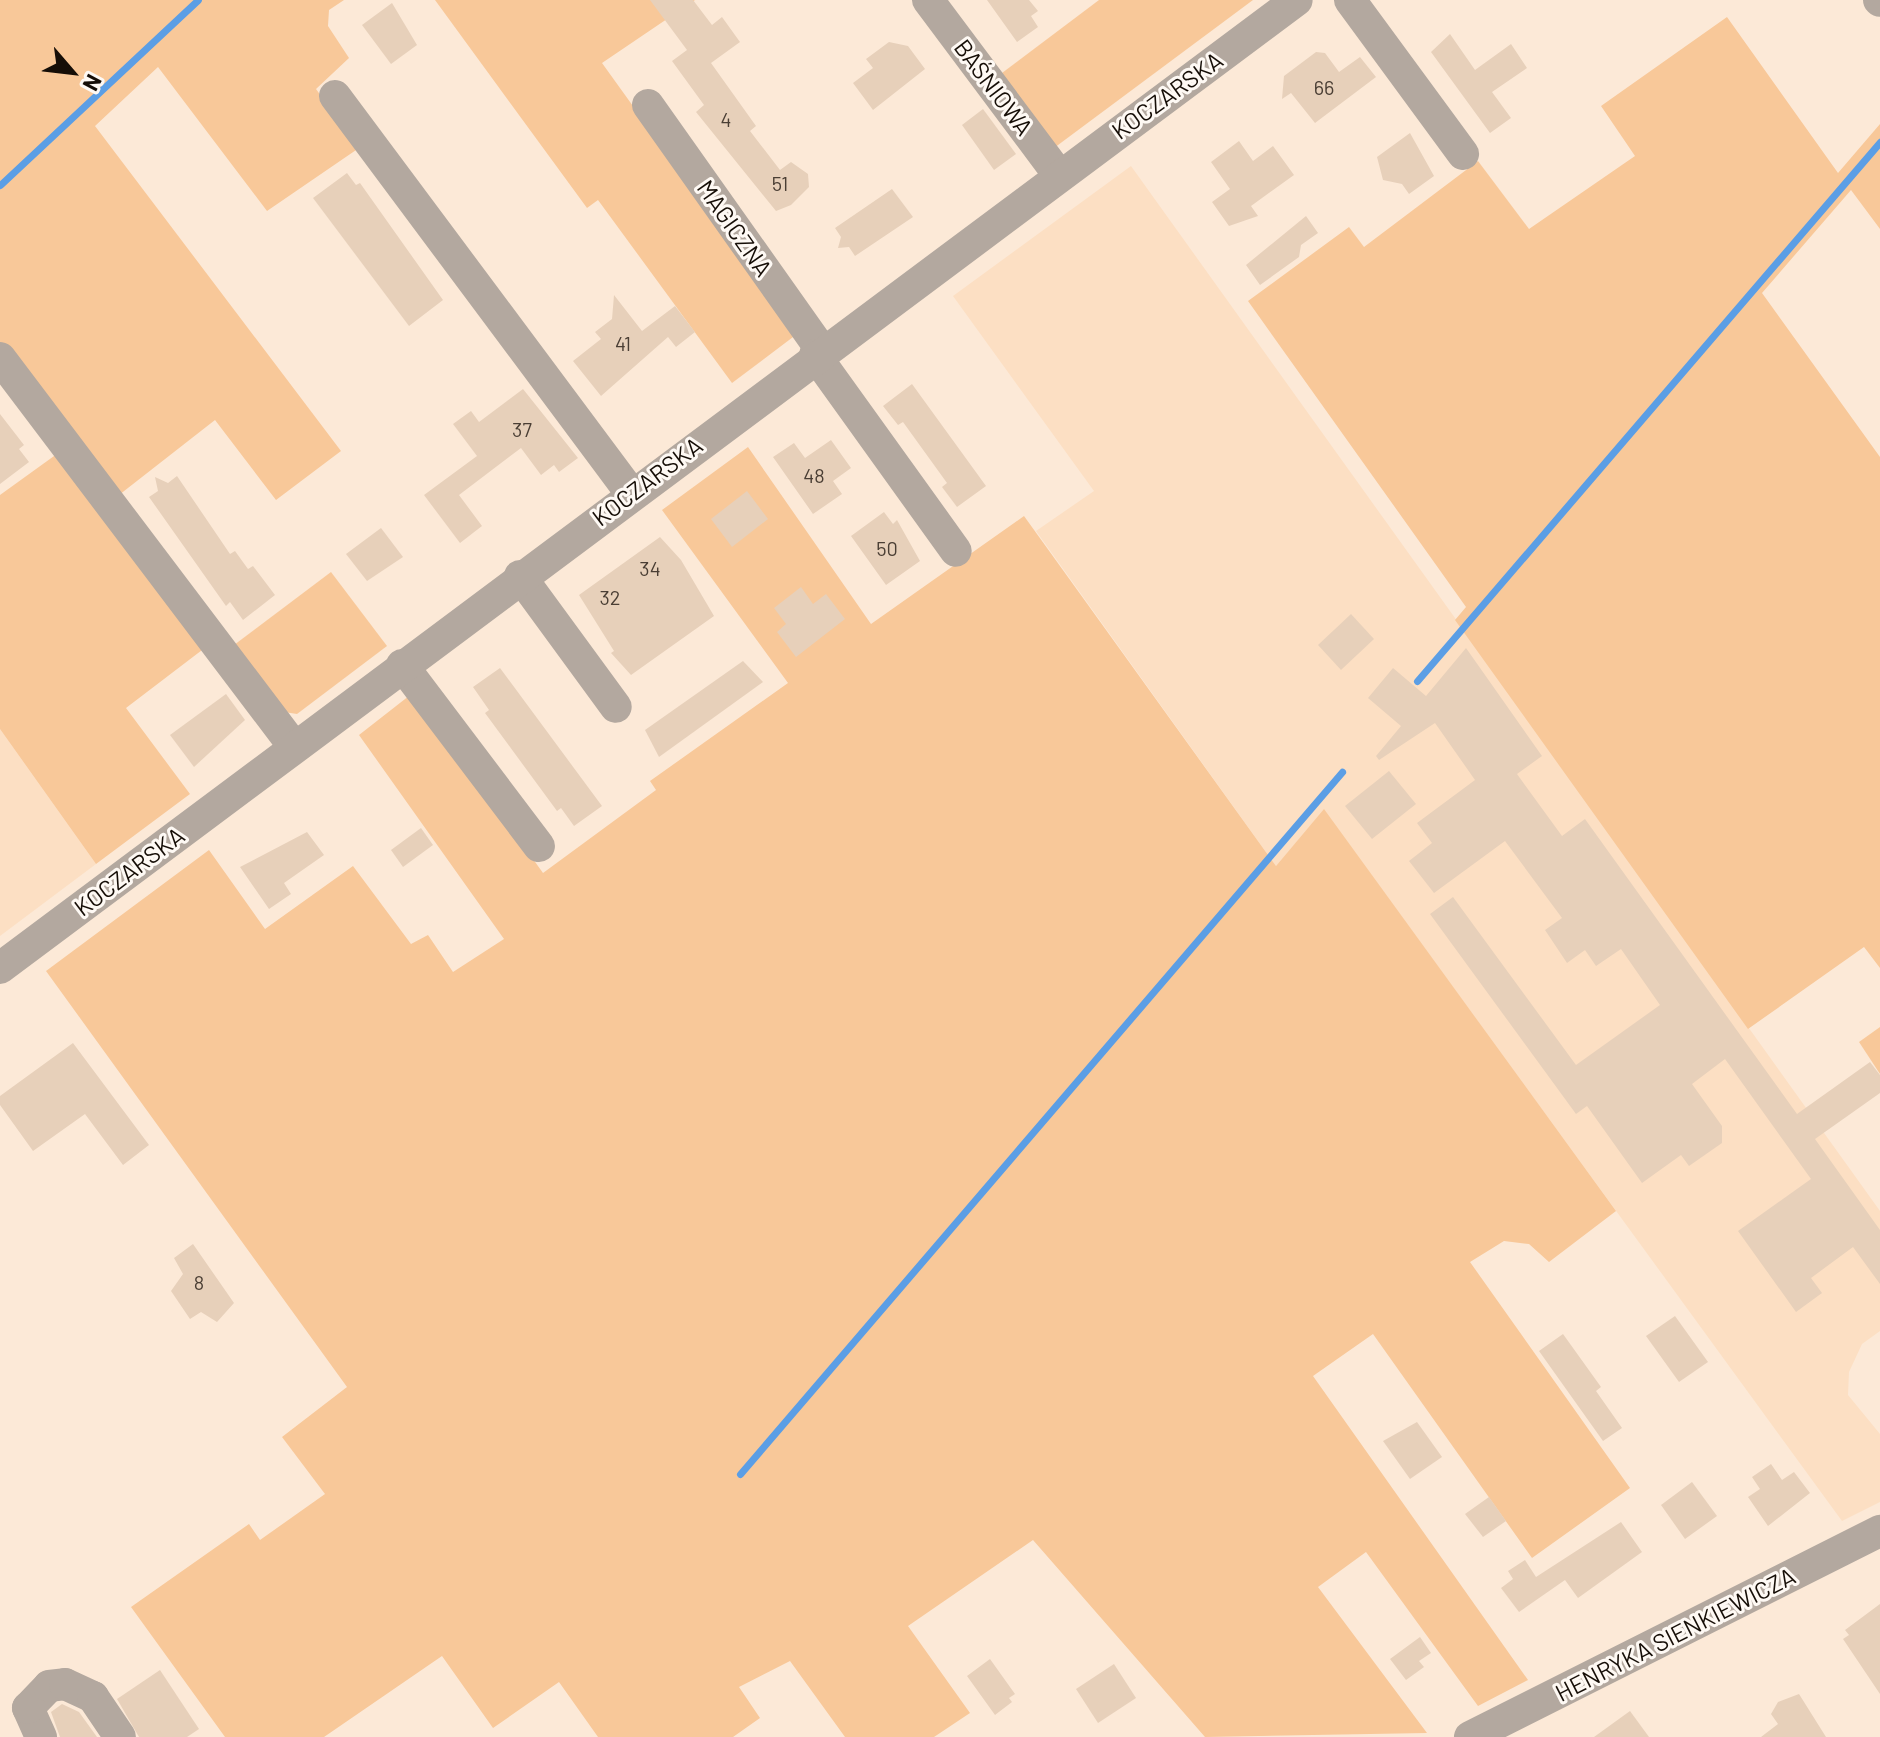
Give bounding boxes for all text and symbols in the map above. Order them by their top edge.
north arrow [32,32,112,112]
street label: BAŚNIOWA [949,33,1039,141]
street label: KOCZARSKA [1106,45,1228,145]
text: N [78,71,108,96]
house number: 66 [1314,75,1334,99]
house number: 4 [720,107,732,131]
house number: 51 [772,171,788,195]
street label: MAGICZNA [691,174,779,282]
house number: 41 [615,331,631,355]
house number: 37 [512,417,532,441]
street label: KOCZARSKA [586,430,708,532]
house number: 48 [803,463,825,487]
house number: 50 [876,536,898,560]
house number: 34 [639,556,661,580]
house number: 32 [599,585,621,609]
street label: KOCZARSKA [68,820,190,922]
house number: 8 [194,1270,204,1294]
street label: HENRYKA SIENKIEWICZA [1550,1561,1800,1707]

